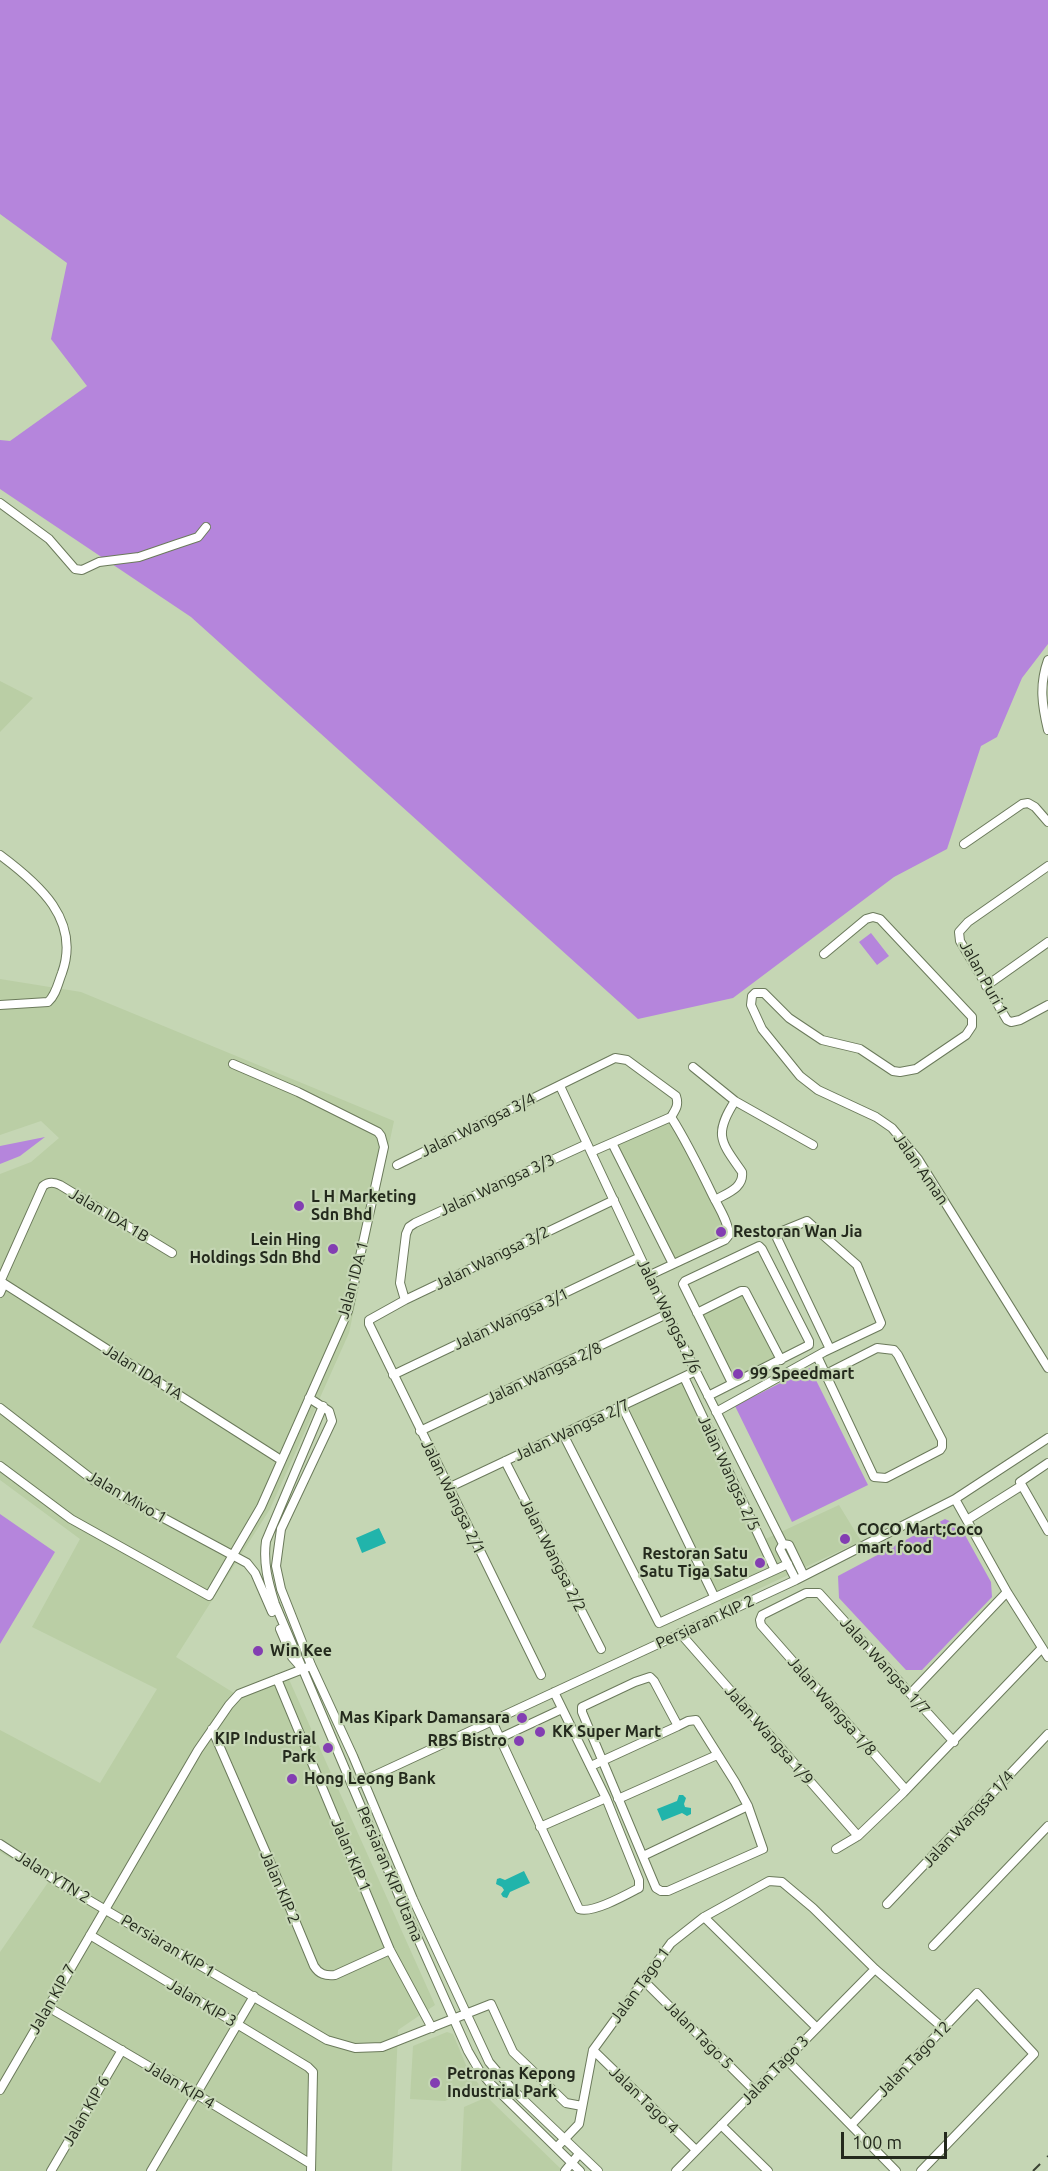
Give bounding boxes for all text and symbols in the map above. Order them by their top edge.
street label: Jalan Puri 1 [956,937,1012,1019]
street label: Jalan Wangsa 3/4 [418,1089,538,1161]
street label: Jalan Aman [889,1130,953,1208]
street label: Jalan Wangsa 3/3 [436,1150,558,1220]
street label: Jalan IDA 1B [66,1184,152,1246]
place label: L H Marketing Sdn Bhd [311,1187,416,1225]
marker: L H Marketing Sdn Bhd [292,1199,306,1213]
street label: Jalan Wangsa 3/2 [432,1222,552,1294]
place label: Restoran Wan Jia [733,1222,862,1242]
marker: Restoran Wan Jia [714,1225,728,1239]
place label: Lein Hing Holdings Sdn Bhd [189,1230,321,1268]
street label: Jalan IDA 1 [333,1239,373,1321]
marker: Lein Hing Holdings Sdn Bhd [326,1242,340,1256]
street label: Jalan Wangsa 2/6 [633,1256,705,1376]
street label: Jalan Wangsa 3/1 [450,1284,572,1354]
street label: Jalan Wangsa 2/8 [483,1338,605,1408]
street label: Jalan IDA 1A [100,1340,186,1404]
place label: 99 Speedmart [750,1364,854,1384]
marker: 99 Speedmart [731,1367,745,1381]
street label: Jalan Wangsa 2/7 [511,1395,633,1465]
street label: Jalan Wangsa 2/5 [694,1412,764,1534]
street label: Jalan Wangsa 2/1 [417,1437,489,1557]
street label: Jalan Mivo 1 [84,1466,170,1528]
street label: Jalan Wangsa 2/2 [516,1495,590,1615]
place label: COCO Mart;Coco mart food [857,1520,983,1558]
marker: COCO Mart;Coco mart food [838,1532,852,1546]
place label: Restoran Satu Satu Tiga Satu [639,1544,748,1582]
marker: Restoran Satu Satu Tiga Satu [753,1556,767,1570]
street label: Persiaran KIP 2 [653,1591,757,1653]
street label: Jalan Wangsa 1/7 [836,1613,934,1719]
place label: Win Kee [270,1641,332,1661]
marker: Win Kee [251,1644,265,1658]
street label: Jalan Wangsa 1/8 [784,1652,880,1760]
street label: Jalan Wangsa 1/9 [721,1681,817,1789]
place label: Mas Kipark Damansara [339,1708,510,1728]
marker: Mas Kipark Damansara [515,1711,529,1725]
place label: KK Super Mart [552,1722,661,1742]
marker: KK Super Mart [533,1725,547,1739]
place label: KIP Industrial Park [214,1729,316,1767]
place label: RBS Bistro [427,1731,507,1751]
marker: RBS Bistro [512,1734,526,1748]
marker: KIP Industrial Park [321,1741,335,1755]
street label: Jalan Wangsa 1/4 [918,1767,1018,1871]
place label: Hong Leong Bank [304,1769,436,1789]
marker: Hong Leong Bank [285,1772,299,1786]
street label: Persiaran KIP Utama [353,1804,427,1944]
street label: Jalan KIP 1 [327,1816,375,1894]
street label: Jalan YTN 2 [12,1847,94,1907]
street label: Jalan KIP 2 [256,1848,304,1926]
street label: Persiaran KIP 1 [117,1910,219,1982]
street label: Jalan Tago 1 [606,1943,674,2027]
street label: Jalan KIP 7 [24,1961,80,2037]
street label: Jalan KIP 3 [164,1975,240,2031]
street label: Jalan Tago 5 [661,1997,737,2073]
street label: Jalan Tago 12 [873,2017,955,2101]
street label: Jalan Tago 3 [737,2031,813,2109]
street label: Jalan KIP 4 [142,2057,218,2113]
street label: Jalan Tago 4 [605,2062,683,2138]
place label: Petronas Kepong Industrial Park [447,2064,576,2102]
street label: Jalan KIP 6 [58,2073,114,2149]
marker: Petronas Kepong Industrial Park [428,2076,442,2090]
scale bar [844,2120,950,2158]
text: 100 m [852,2132,902,2152]

